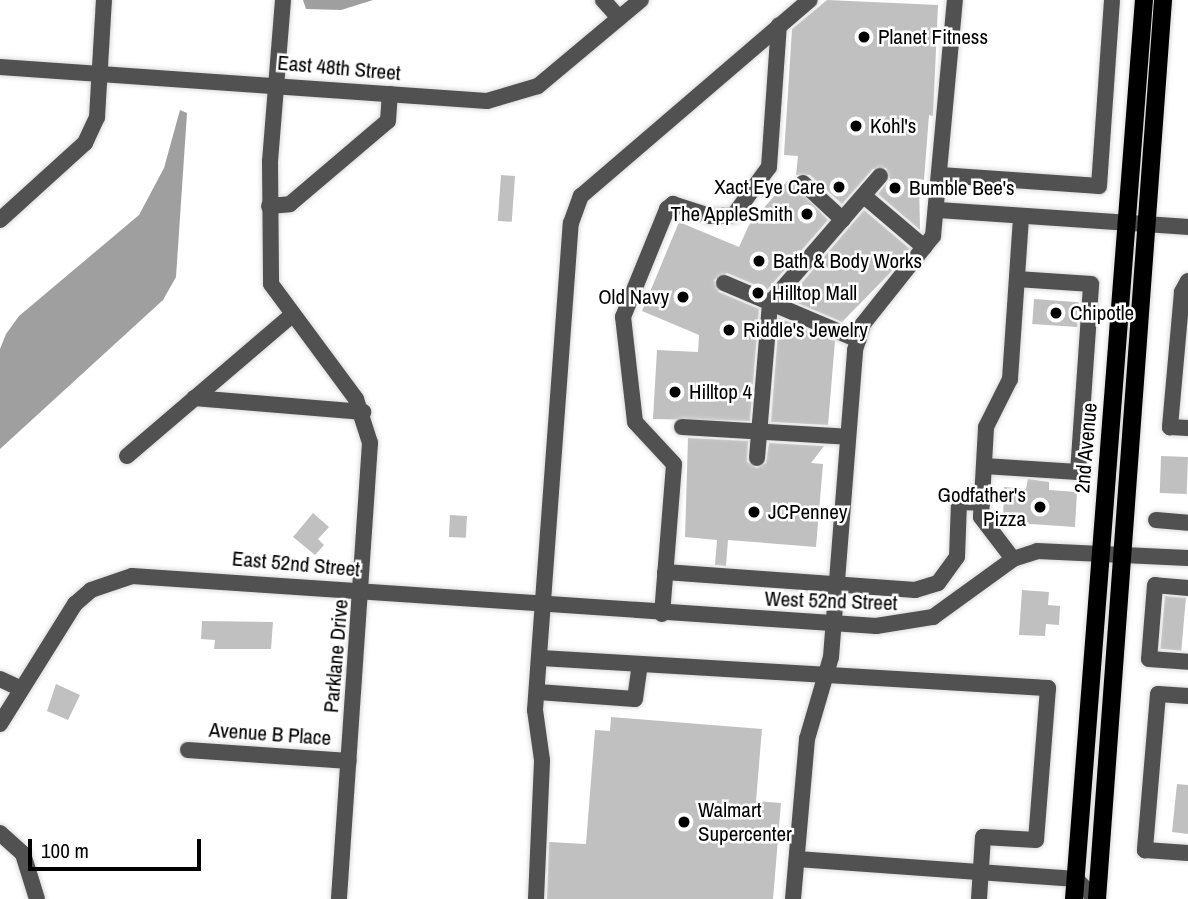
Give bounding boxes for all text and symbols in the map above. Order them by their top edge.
place label: Planet Fitness [878,24,988,50]
marker: Planet Fitness [856,29,872,45]
street label: East 48th Street [276,50,402,86]
place label: Kohl's [870,113,916,139]
marker: Kohl's [848,118,864,134]
place label: Xact Eye Care [714,174,825,200]
place label: Bumble Bee's [909,175,1015,201]
marker: Xact Eye Care [831,179,847,195]
marker: Bumble Bee's [887,180,903,196]
place label: The AppleSmith [670,201,793,227]
marker: The AppleSmith [799,206,815,222]
place label: Bath & Body Works [773,248,922,274]
marker: Bath & Body Works [751,253,767,269]
place label: Hilltop Mall [772,280,857,306]
place label: Old Navy [598,284,669,310]
marker: Hilltop Mall [750,285,766,301]
marker: Old Navy [675,289,691,305]
place label: Chipotle [1070,300,1134,326]
marker: Chipotle [1048,305,1064,321]
place label: Riddle's Jewelry [743,317,868,343]
marker: Riddle's Jewelry [721,322,737,338]
place label: Hilltop 4 [689,379,752,405]
marker: Hilltop 4 [667,384,683,400]
street label: 2nd Avenue [1069,401,1103,495]
place label: Godfather's Pizza [938,482,1026,532]
place label: JCPenney [768,499,847,525]
marker: Godfather's Pizza [1032,499,1048,515]
marker: JCPenney [746,504,762,520]
street label: East 52nd Street [231,546,361,582]
street label: West 52nd Street [764,586,898,616]
street label: Parklane Drive [318,598,354,714]
street label: Avenue B Place [208,717,332,751]
place label: Walmart Supercenter [698,797,792,847]
marker: Walmart Supercenter [676,814,692,830]
scale bar [32,825,205,869]
text: 100 m [41,836,89,865]

